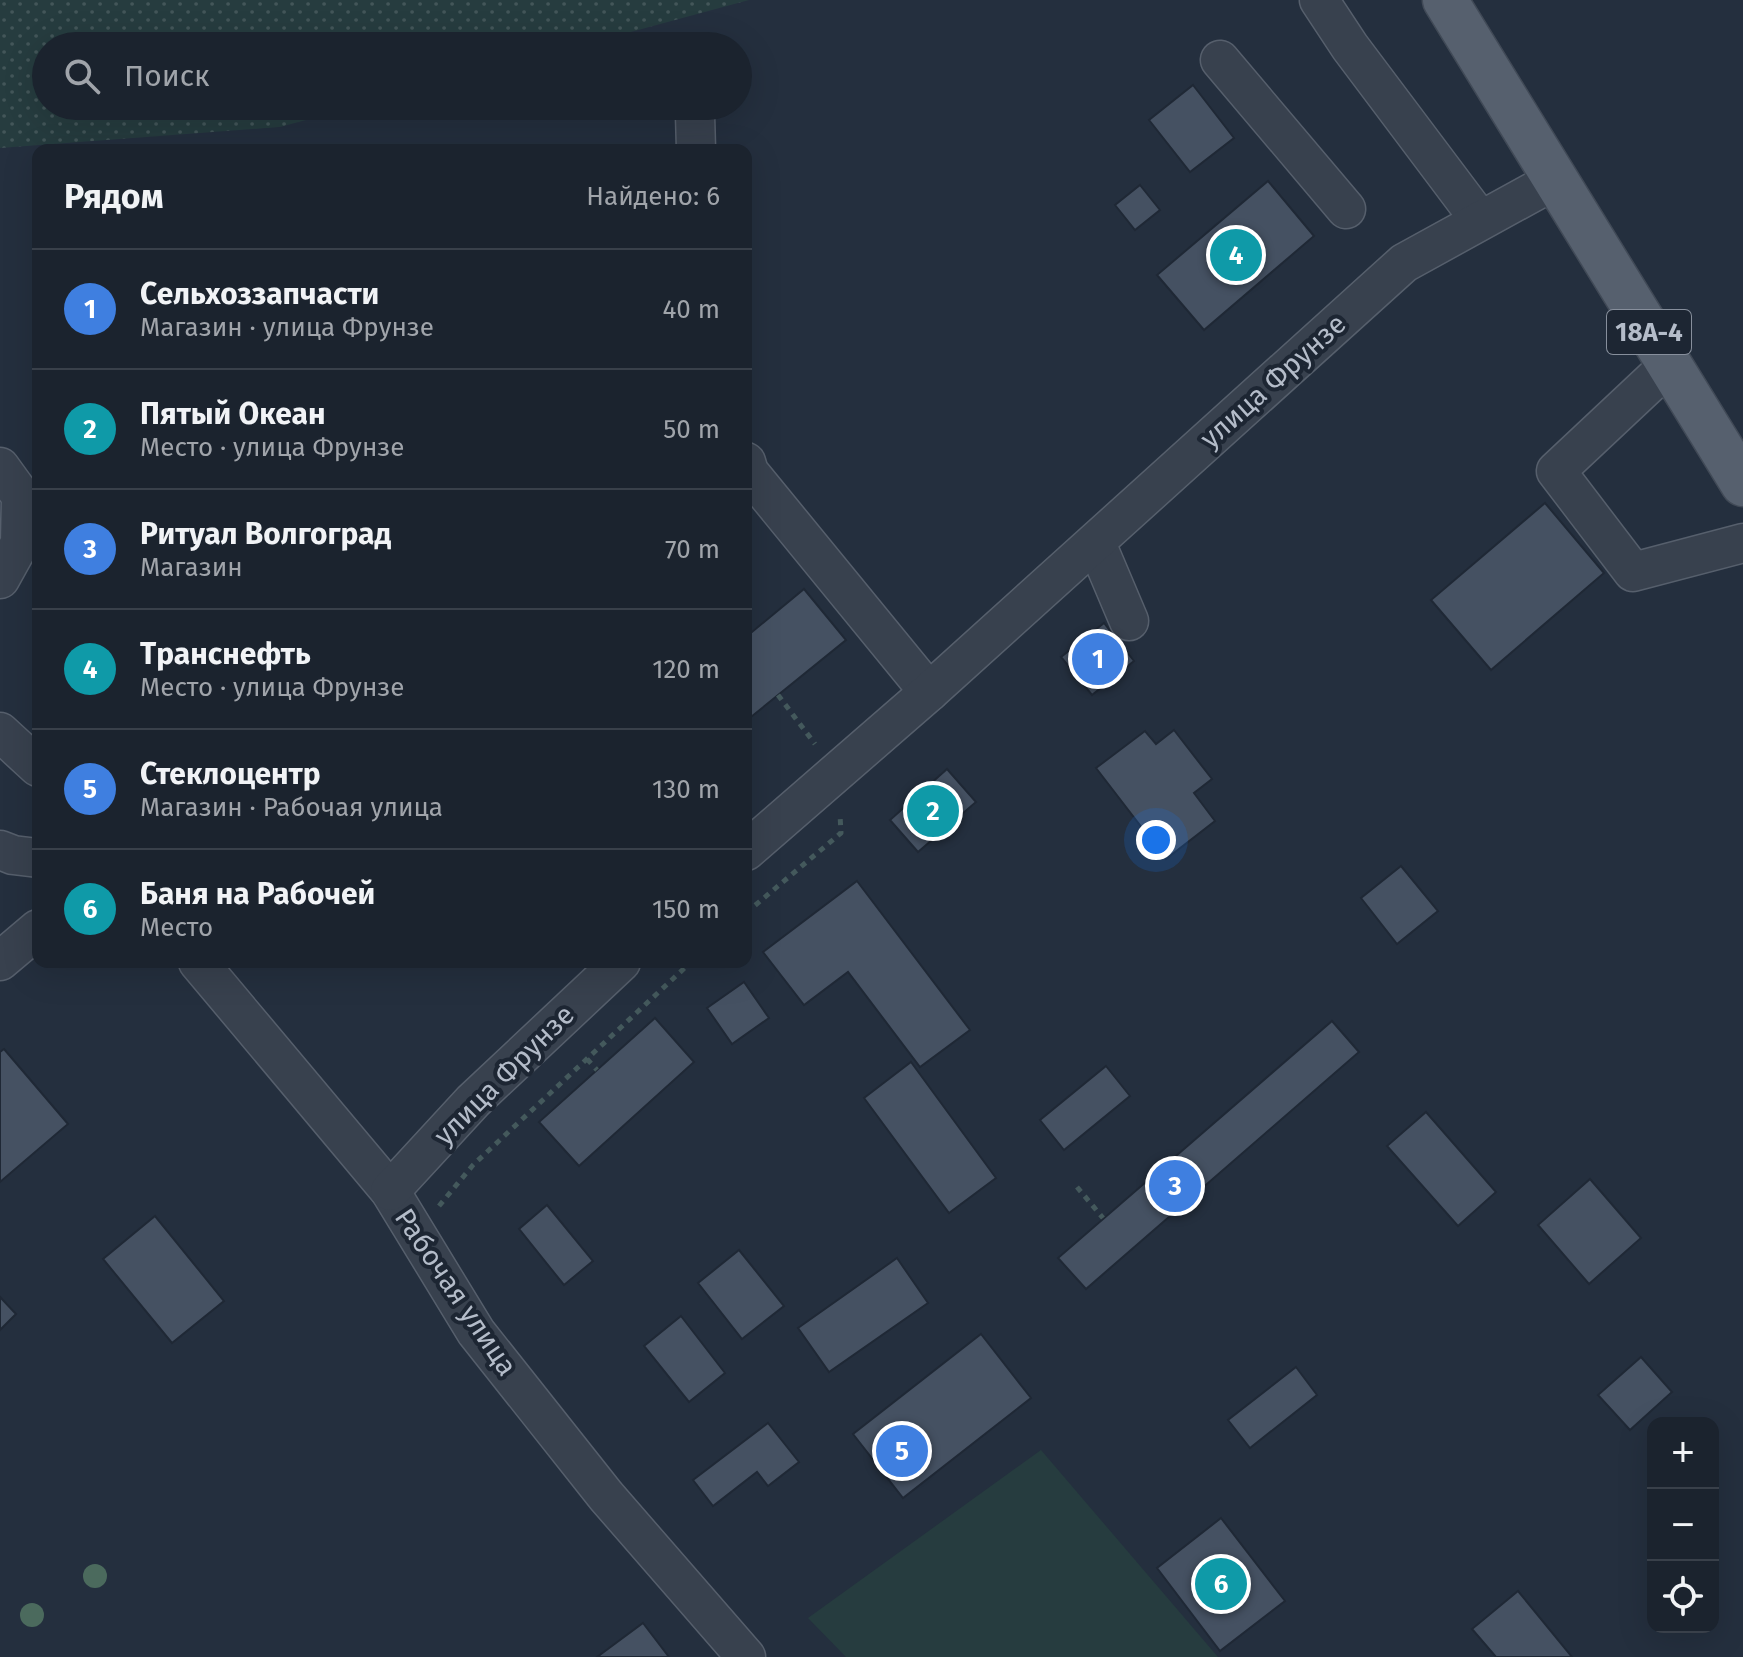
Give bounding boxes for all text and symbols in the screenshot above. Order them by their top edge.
search box [32,32,752,120]
icon: search [60,54,104,98]
text: Поиск [124,58,210,94]
text: Рядом [64,176,163,217]
text: Найдено: 6 [586,181,720,212]
pin: 4 [1210,225,1262,285]
text: Сельхоззапчасти [140,276,379,312]
text: 1 [84,294,96,325]
text: 40 m [662,294,720,325]
street label: улица Фрунзе [1193,307,1353,455]
road number: 18А-4 [1607,310,1691,354]
text: Магазин · улица Фрунзе [140,312,434,343]
text: Пятый Океан [140,396,326,432]
text: 2 [83,414,97,445]
text: 50 m [663,414,720,445]
text: Место · улица Фрунзе [140,432,404,463]
text: Ритуал Волгоград [140,516,391,552]
text: 3 [83,534,97,565]
text: 70 m [665,534,720,565]
text: Магазин [140,552,243,583]
pin: 1 [1072,629,1124,689]
text: Транснефть [140,636,311,672]
text: 4 [83,654,97,685]
text: 120 m [652,654,720,685]
text: Место · улица Фрунзе [140,672,404,703]
text: Стеклоцентр [140,756,321,792]
text: 5 [83,774,97,805]
text: 130 m [652,774,720,805]
pin: 2 [907,781,959,841]
text: Магазин · Рабочая улица [140,792,443,823]
your location [1136,820,1176,860]
text: Баня на Рабочей [140,876,375,912]
text: 6 [83,894,97,925]
text: 150 m [652,894,720,925]
text: Место [140,912,213,943]
street label: улица Фрунзе [427,998,581,1152]
pin: 3 [1149,1156,1201,1216]
street label: Рабочая улица [388,1202,524,1382]
map controls [1647,1417,1719,1633]
button: + [1647,1417,1719,1489]
pin: 5 [876,1421,928,1481]
button: − [1647,1489,1719,1561]
pin: 6 [1195,1554,1247,1614]
button: locate [1647,1561,1719,1633]

